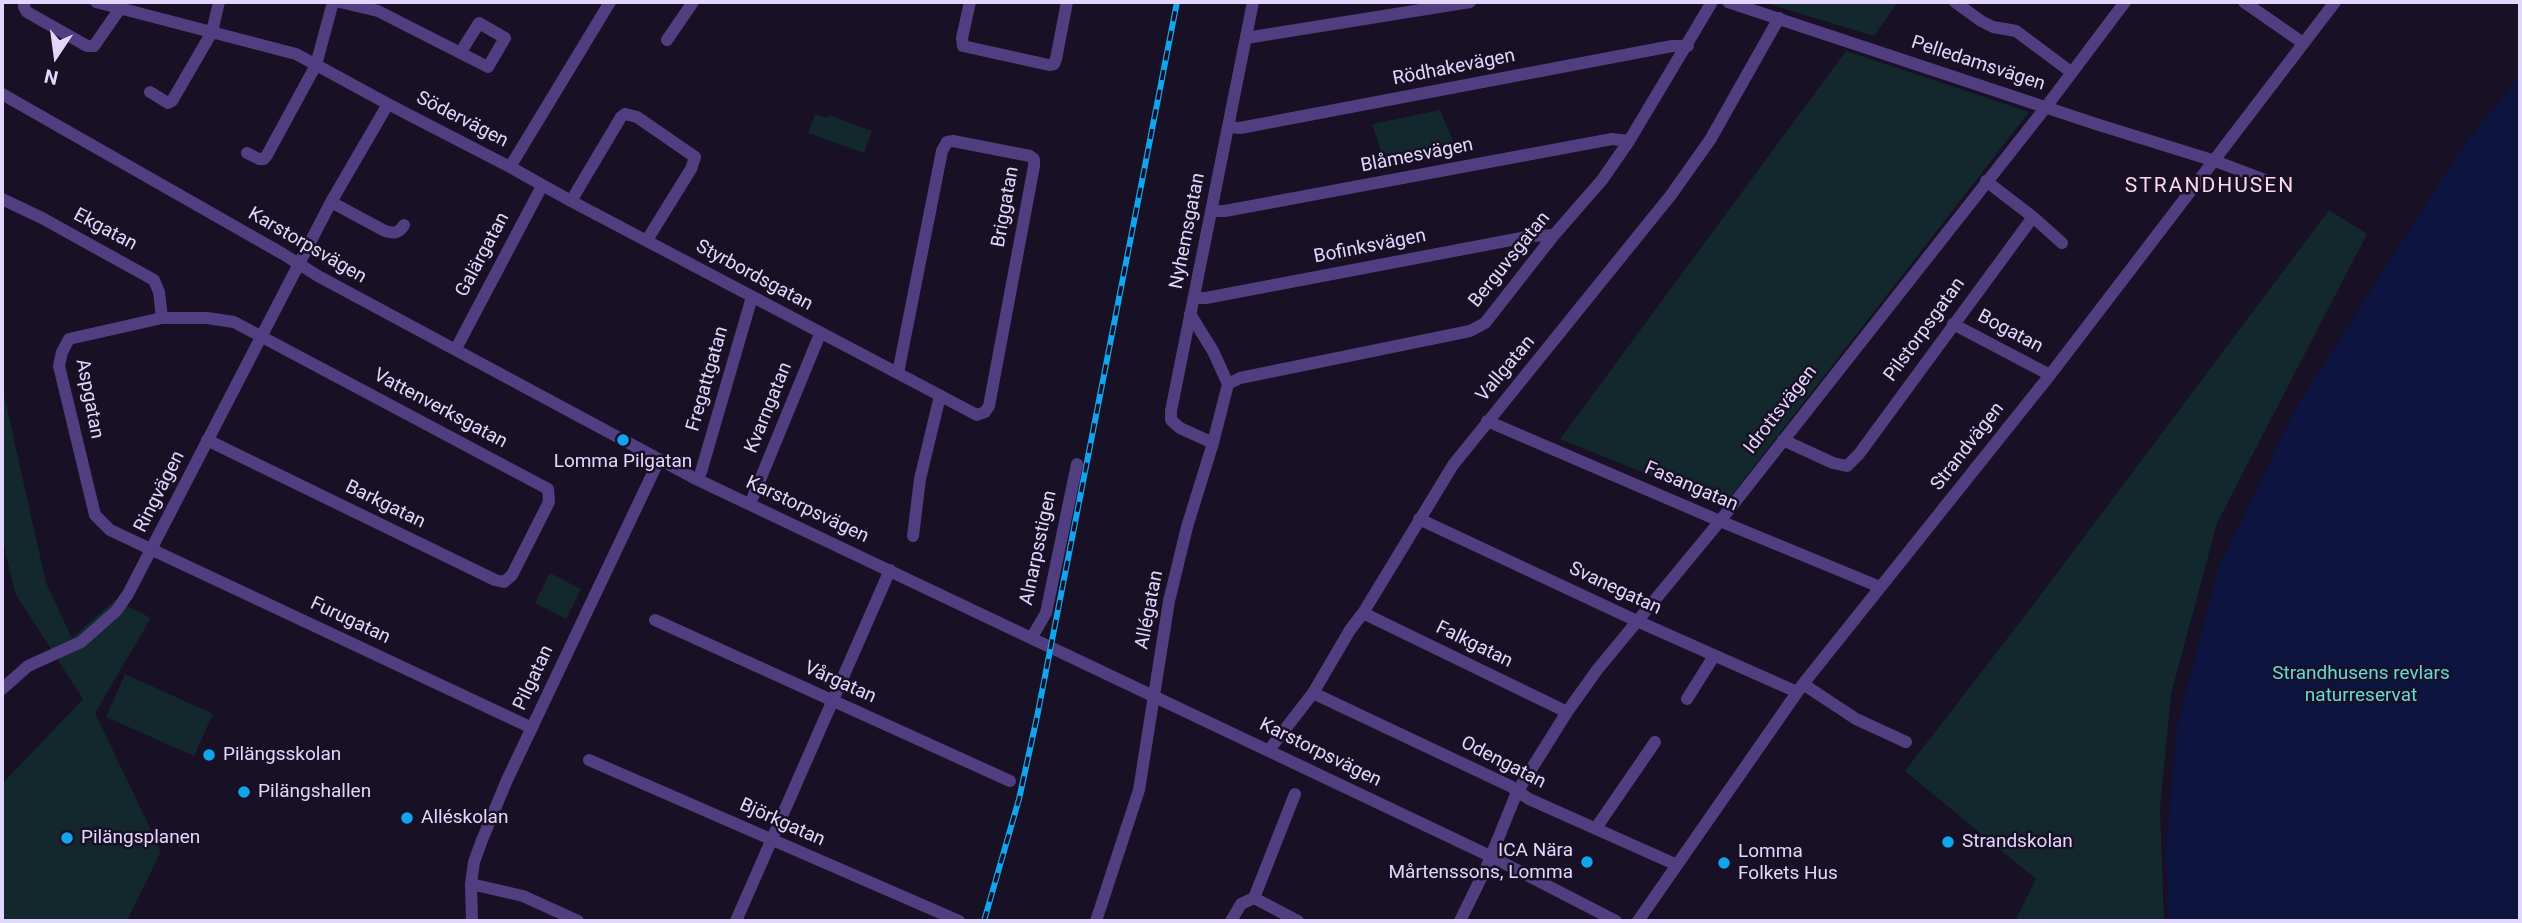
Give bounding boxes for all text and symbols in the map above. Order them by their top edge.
north arrow [21,21,91,91]
street label: Pelledamsvägen [1908,32,2048,96]
street label: Rödhakevägen [1391,45,1517,91]
text: N [42,64,60,90]
street label: Södervägen [412,87,512,153]
street label: Blåmesvägen [1359,134,1475,178]
street label: Briggatan [988,165,1024,249]
street label: Nyhemsgatan [1166,171,1210,291]
district label: STRANDHUSEN [2126,174,2294,200]
street label: Karstorpsvägen [244,203,370,289]
street label: Ekgatan [69,204,141,256]
street label: Berguvsgatan [1465,208,1555,312]
street label: Galärgatan [451,209,515,301]
street label: Bofinksvägen [1312,225,1428,269]
street label: Styrbordsgatan [692,236,816,316]
street label: Pilstorpsgatan [1880,274,1970,386]
street label: Bogatan [1973,305,2047,359]
street label: Fregattgatan [682,324,734,434]
street label: Vallgatan [1472,331,1540,407]
street label: Aspgatan [70,357,108,441]
street label: Kvarngatan [740,359,798,457]
street label: Idrottsvägen [1739,361,1823,459]
street label: Vattenverksgatan [369,364,511,454]
street label: Strandvägen [1926,398,2010,496]
marker: Lomma Pilgatan [615,432,631,448]
street label: Ringvägen [130,448,190,536]
place label: Lomma Pilgatan [554,451,692,473]
street label: Fasangatan [1641,457,1741,517]
street label: Karstorpsvägen [742,472,872,548]
street label: Barkgatan [341,476,429,534]
street label: Alnarpsstigen [1016,489,1062,607]
street label: Svanegatan [1565,558,1665,620]
street label: Allégatan [1131,569,1169,651]
street label: Furugatan [306,593,394,649]
street label: Falkgatan [1432,617,1516,673]
street label: Pilgatan [509,642,559,714]
street label: Vårgatan [801,657,879,709]
park label: Strandhusens revlars naturreservat [2272,663,2450,707]
street label: Karstorpsvägen [1255,714,1385,792]
street label: Odengatan [1457,732,1549,794]
place label: Pilängsskolan [223,744,341,766]
marker: Pilängsskolan [201,747,217,763]
place label: Pilängshallen [258,781,371,803]
marker: Pilängshallen [236,784,252,800]
street label: Björkgatan [736,794,828,852]
place label: Alléskolan [421,807,508,829]
marker: Alléskolan [399,810,415,826]
place label: Pilängsplanen [81,827,200,849]
marker: Pilängsplanen [59,830,75,846]
place label: Strandskolan [1962,831,2073,853]
marker: Strandskolan [1940,834,1956,850]
place label: ICA Nära Mårtenssons, Lomma [1388,840,1573,884]
place label: Lomma Folkets Hus [1738,841,1838,885]
marker: ICA Nära Mårtenssons, Lomma [1579,854,1595,870]
marker: Lomma Folkets Hus [1716,855,1732,871]

